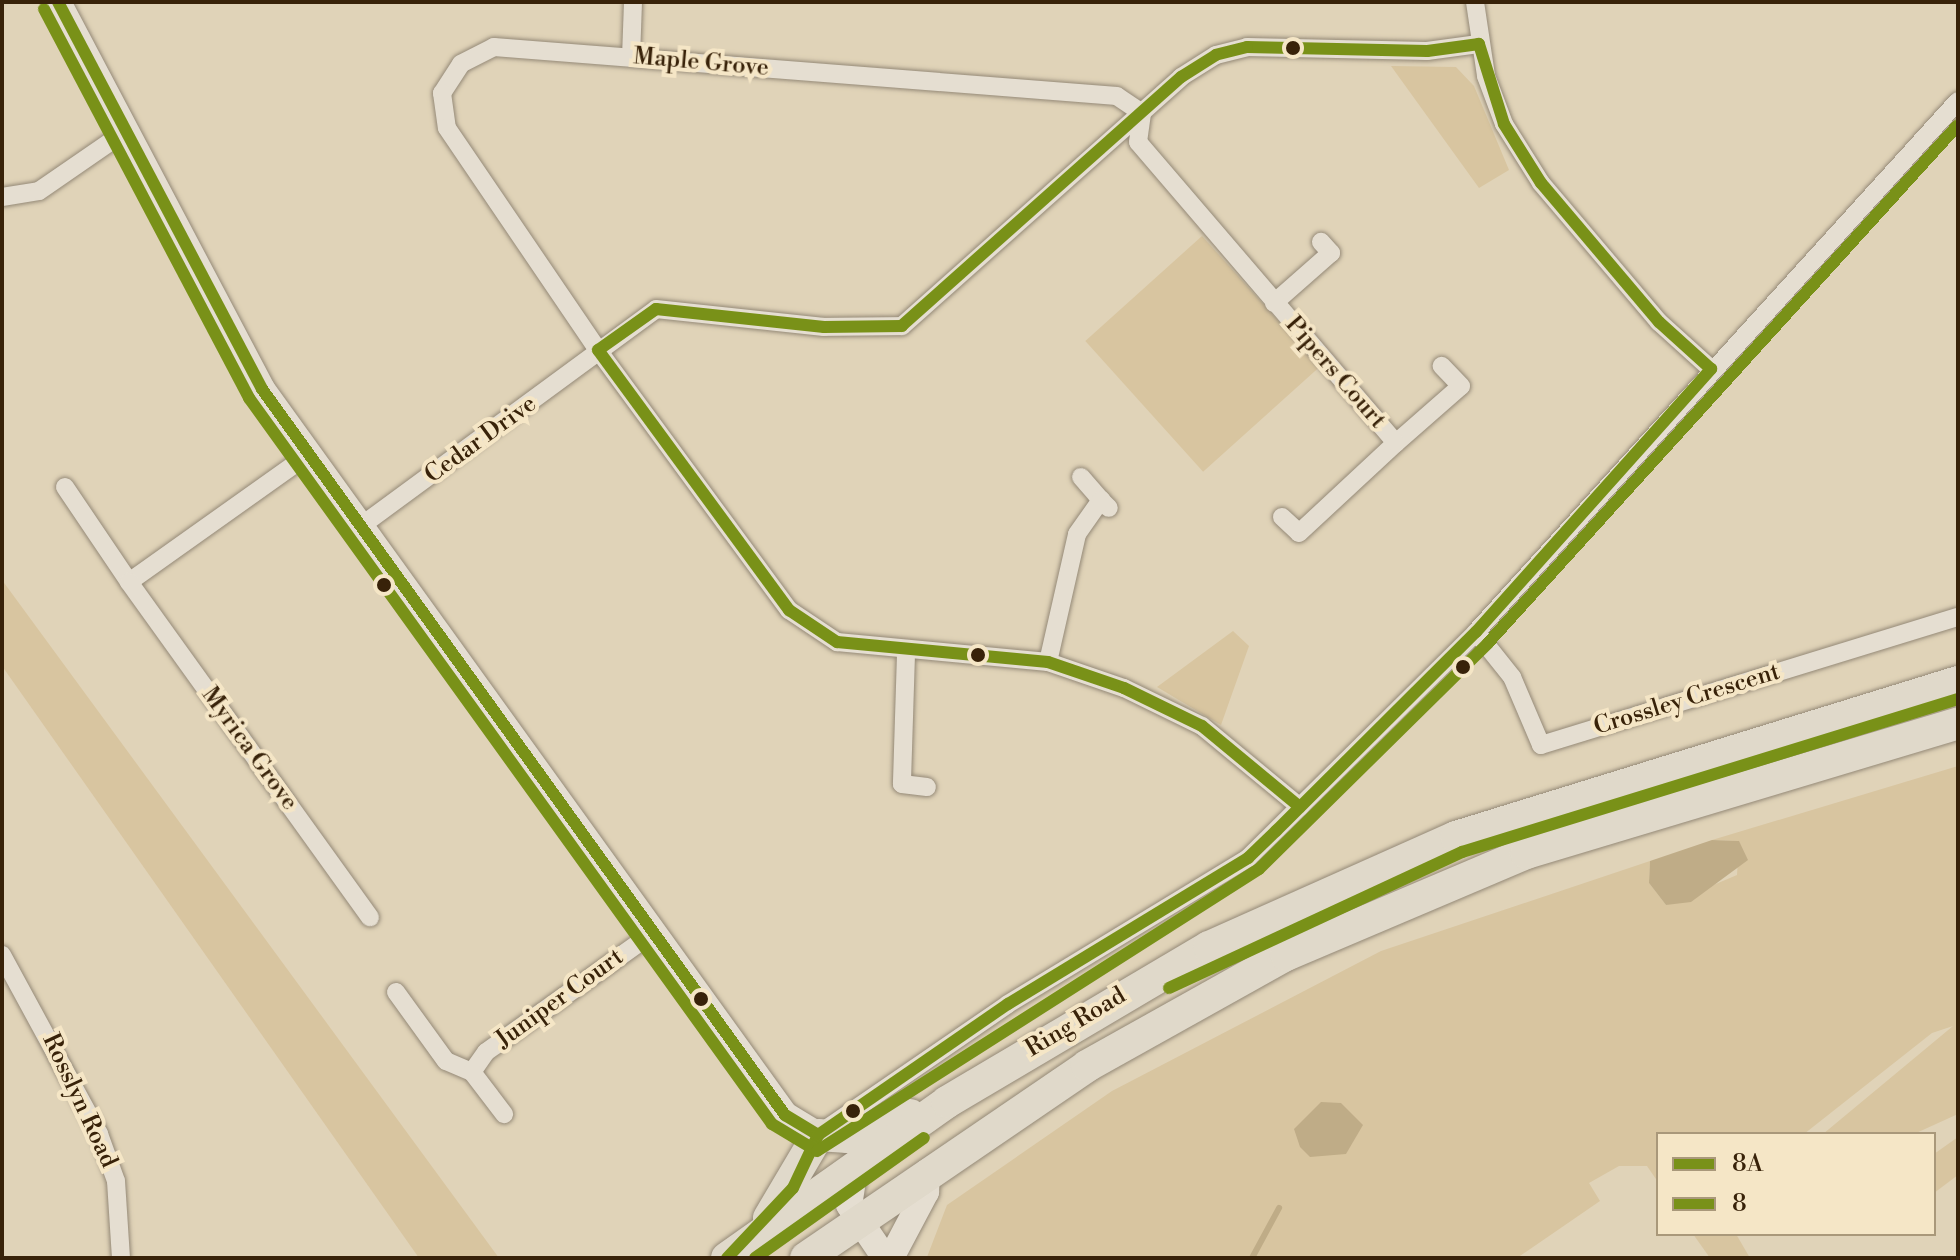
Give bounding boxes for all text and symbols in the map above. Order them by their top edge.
unlabelled marker [1285,40,1301,56]
street label: Maple Grove [632,43,770,83]
street label: Pipers Court [1278,311,1392,435]
street label: Cedar Drive [420,390,542,490]
unlabelled marker [376,577,392,593]
unlabelled marker [970,647,986,663]
street label: Crossley Crescent [1590,658,1784,742]
unlabelled marker [1455,659,1471,675]
street label: Myrica Grove [195,682,303,816]
street label: Juniper Court [491,943,629,1055]
street label: Ring Road [1021,982,1131,1064]
unlabelled marker [693,991,709,1007]
street label: Rosslyn Road [35,1029,123,1173]
unlabelled marker [845,1103,861,1119]
legend [1656,1132,1936,1236]
text: 8A [1732,1149,1763,1179]
text: 8 [1732,1189,1747,1219]

